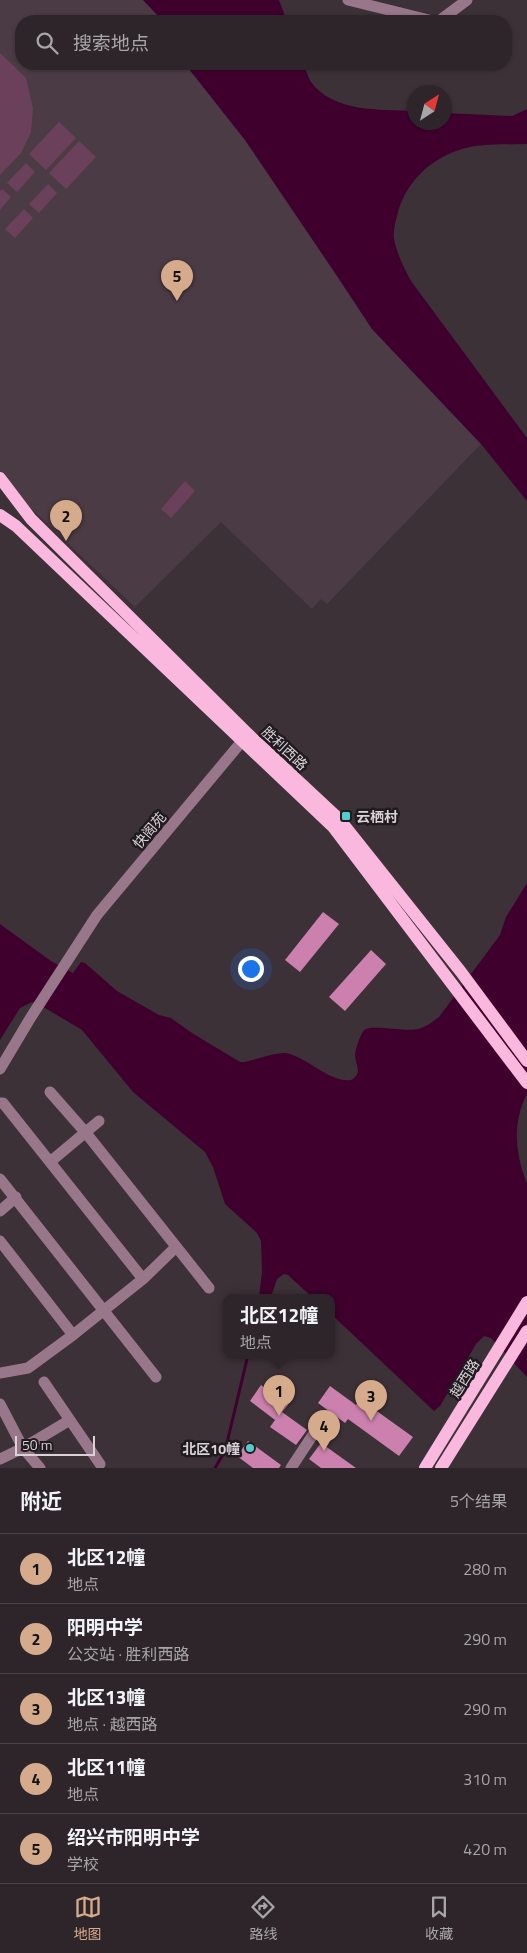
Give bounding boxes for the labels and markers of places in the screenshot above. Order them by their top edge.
pin: 5 [161,260,193,301]
pin: 2 [50,500,82,541]
place label: 云栖村 [356,806,398,827]
marker: 云栖村 [340,810,352,822]
pin: 1 [263,1375,295,1416]
pin: 3 [355,1380,387,1421]
pin: 4 [308,1410,340,1451]
place label: 北区10幢 [182,1438,240,1459]
marker: 北区10幢 [244,1442,256,1454]

